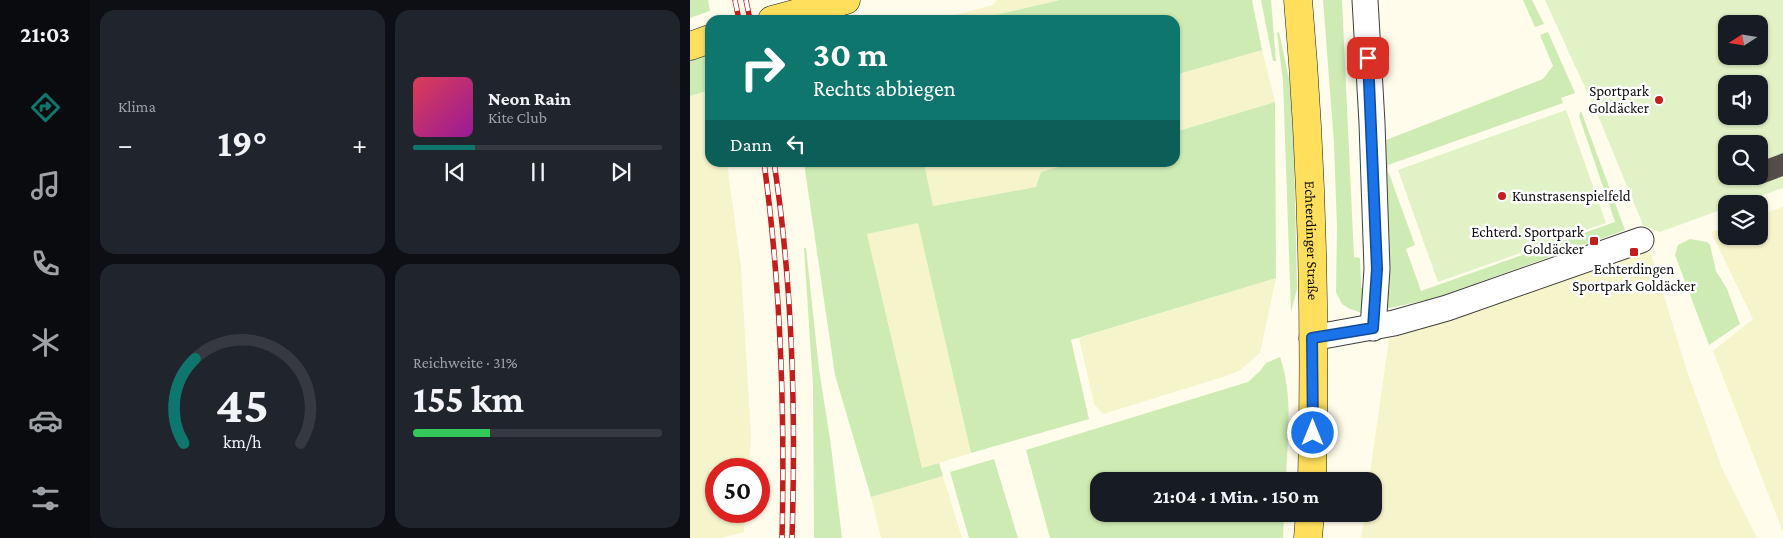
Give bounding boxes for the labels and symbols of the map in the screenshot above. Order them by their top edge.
north arrow [1718,15,1768,65]
pin [1347,37,1389,79]
place label: Sportpark Goldäcker [1588,83,1650,116]
marker: Sportpark Goldäcker [1653,94,1665,106]
street label: Echterdinger Straße [1302,180,1321,301]
place label: Kunstrasenspielfeld [1512,188,1631,205]
marker: Kunstrasenspielfeld [1496,190,1508,202]
place label: Echterd. Sportpark Goldäcker [1471,224,1585,257]
marker: Echterd. Sportpark Goldäcker [1588,235,1600,247]
marker: Echterdingen Sportpark Goldäcker [1628,246,1640,258]
place label: Echterdingen Sportpark Goldäcker [1572,261,1696,295]
position arrow [1286,406,1338,458]
speed limit sign: 50 [705,458,770,523]

